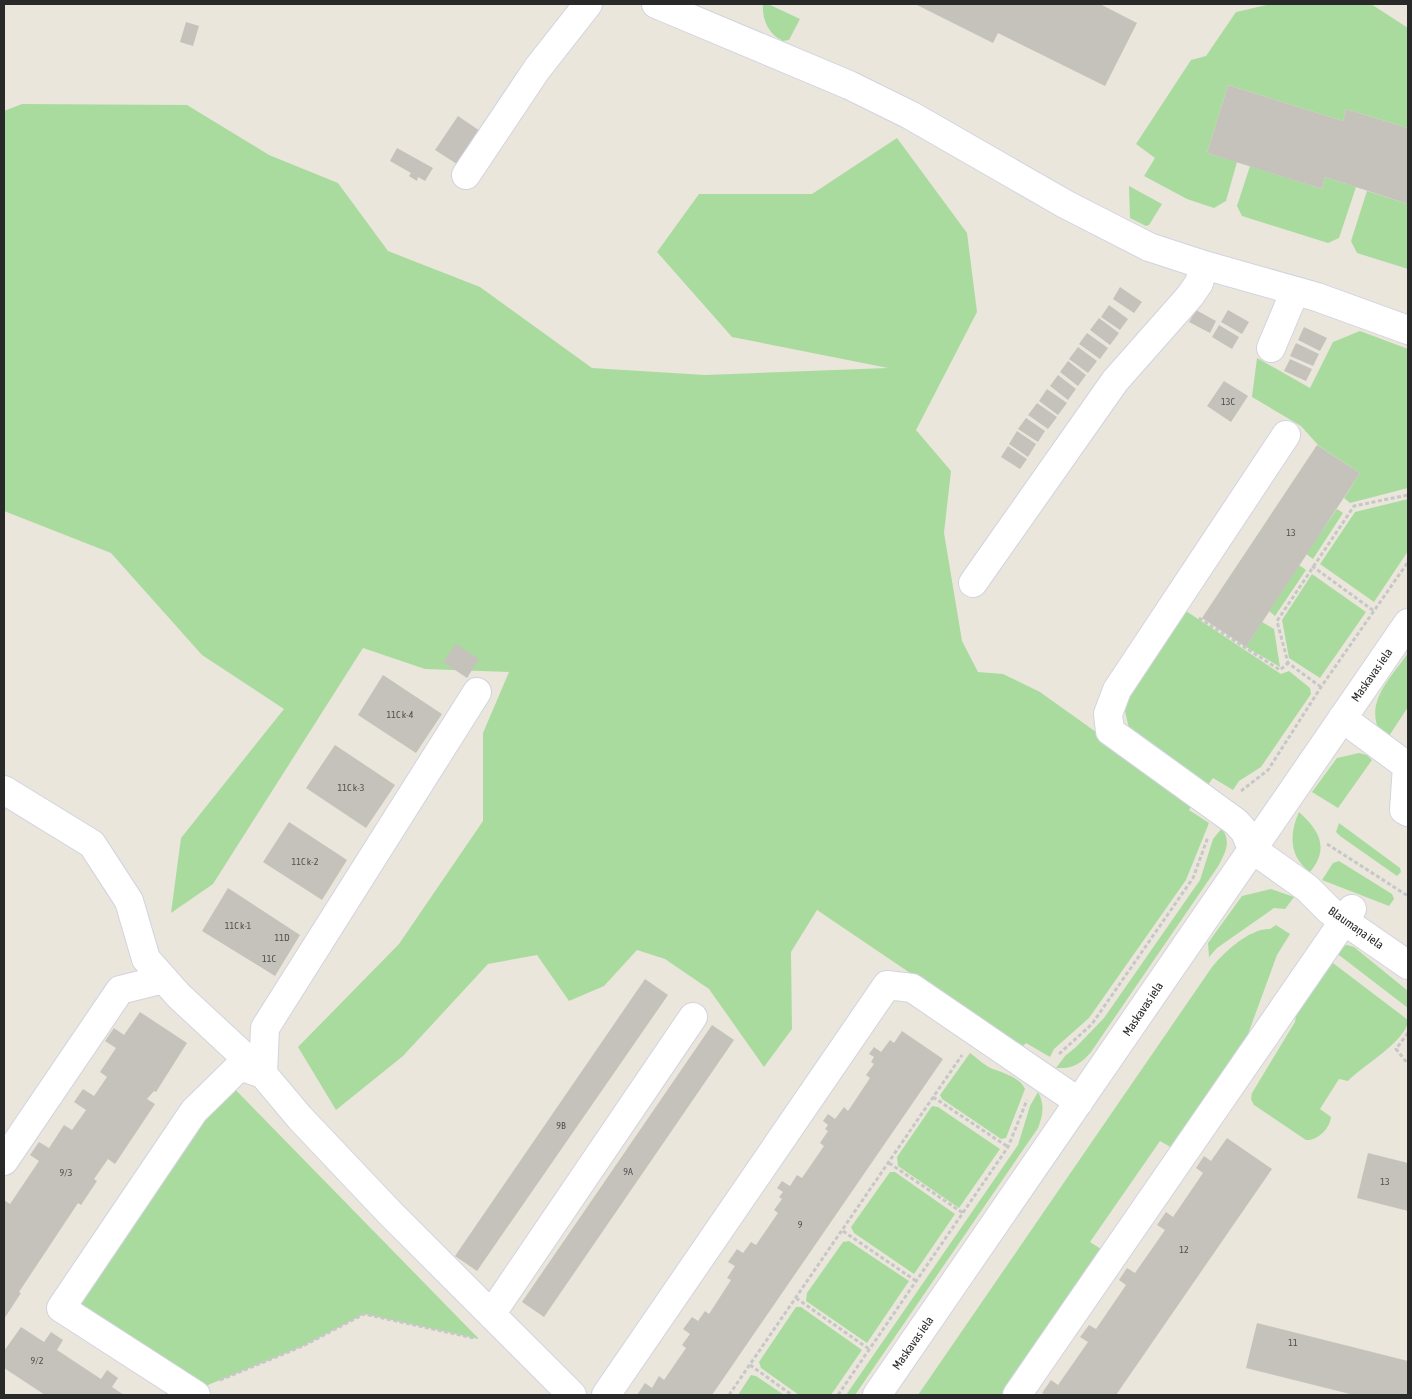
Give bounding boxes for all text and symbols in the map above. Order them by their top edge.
house number: 13C [1221,396,1235,407]
house number: 13 [1286,527,1296,538]
street label: Maskavas iela [1348,646,1396,704]
house number: 11C k-4 [387,709,414,720]
house number: 11C k-3 [338,782,365,793]
house number: 11C k-2 [292,856,319,867]
street label: Blaumaņa iela [1326,904,1386,952]
house number: 11C k-1 [225,920,251,931]
house number: 11D [275,932,290,943]
house number: 11C [262,953,276,964]
street label: Maskavas iela [1120,979,1166,1039]
house number: 9B [556,1120,566,1131]
house number: 9A [623,1166,633,1177]
house number: 9/3 [60,1167,73,1178]
house number: 13 [1380,1176,1390,1187]
house number: 9 [798,1219,803,1230]
house number: 12 [1179,1244,1189,1255]
street label: Maskavas iela [889,1314,937,1372]
house number: 11 [1288,1337,1298,1348]
house number: 9/2 [31,1355,44,1366]

